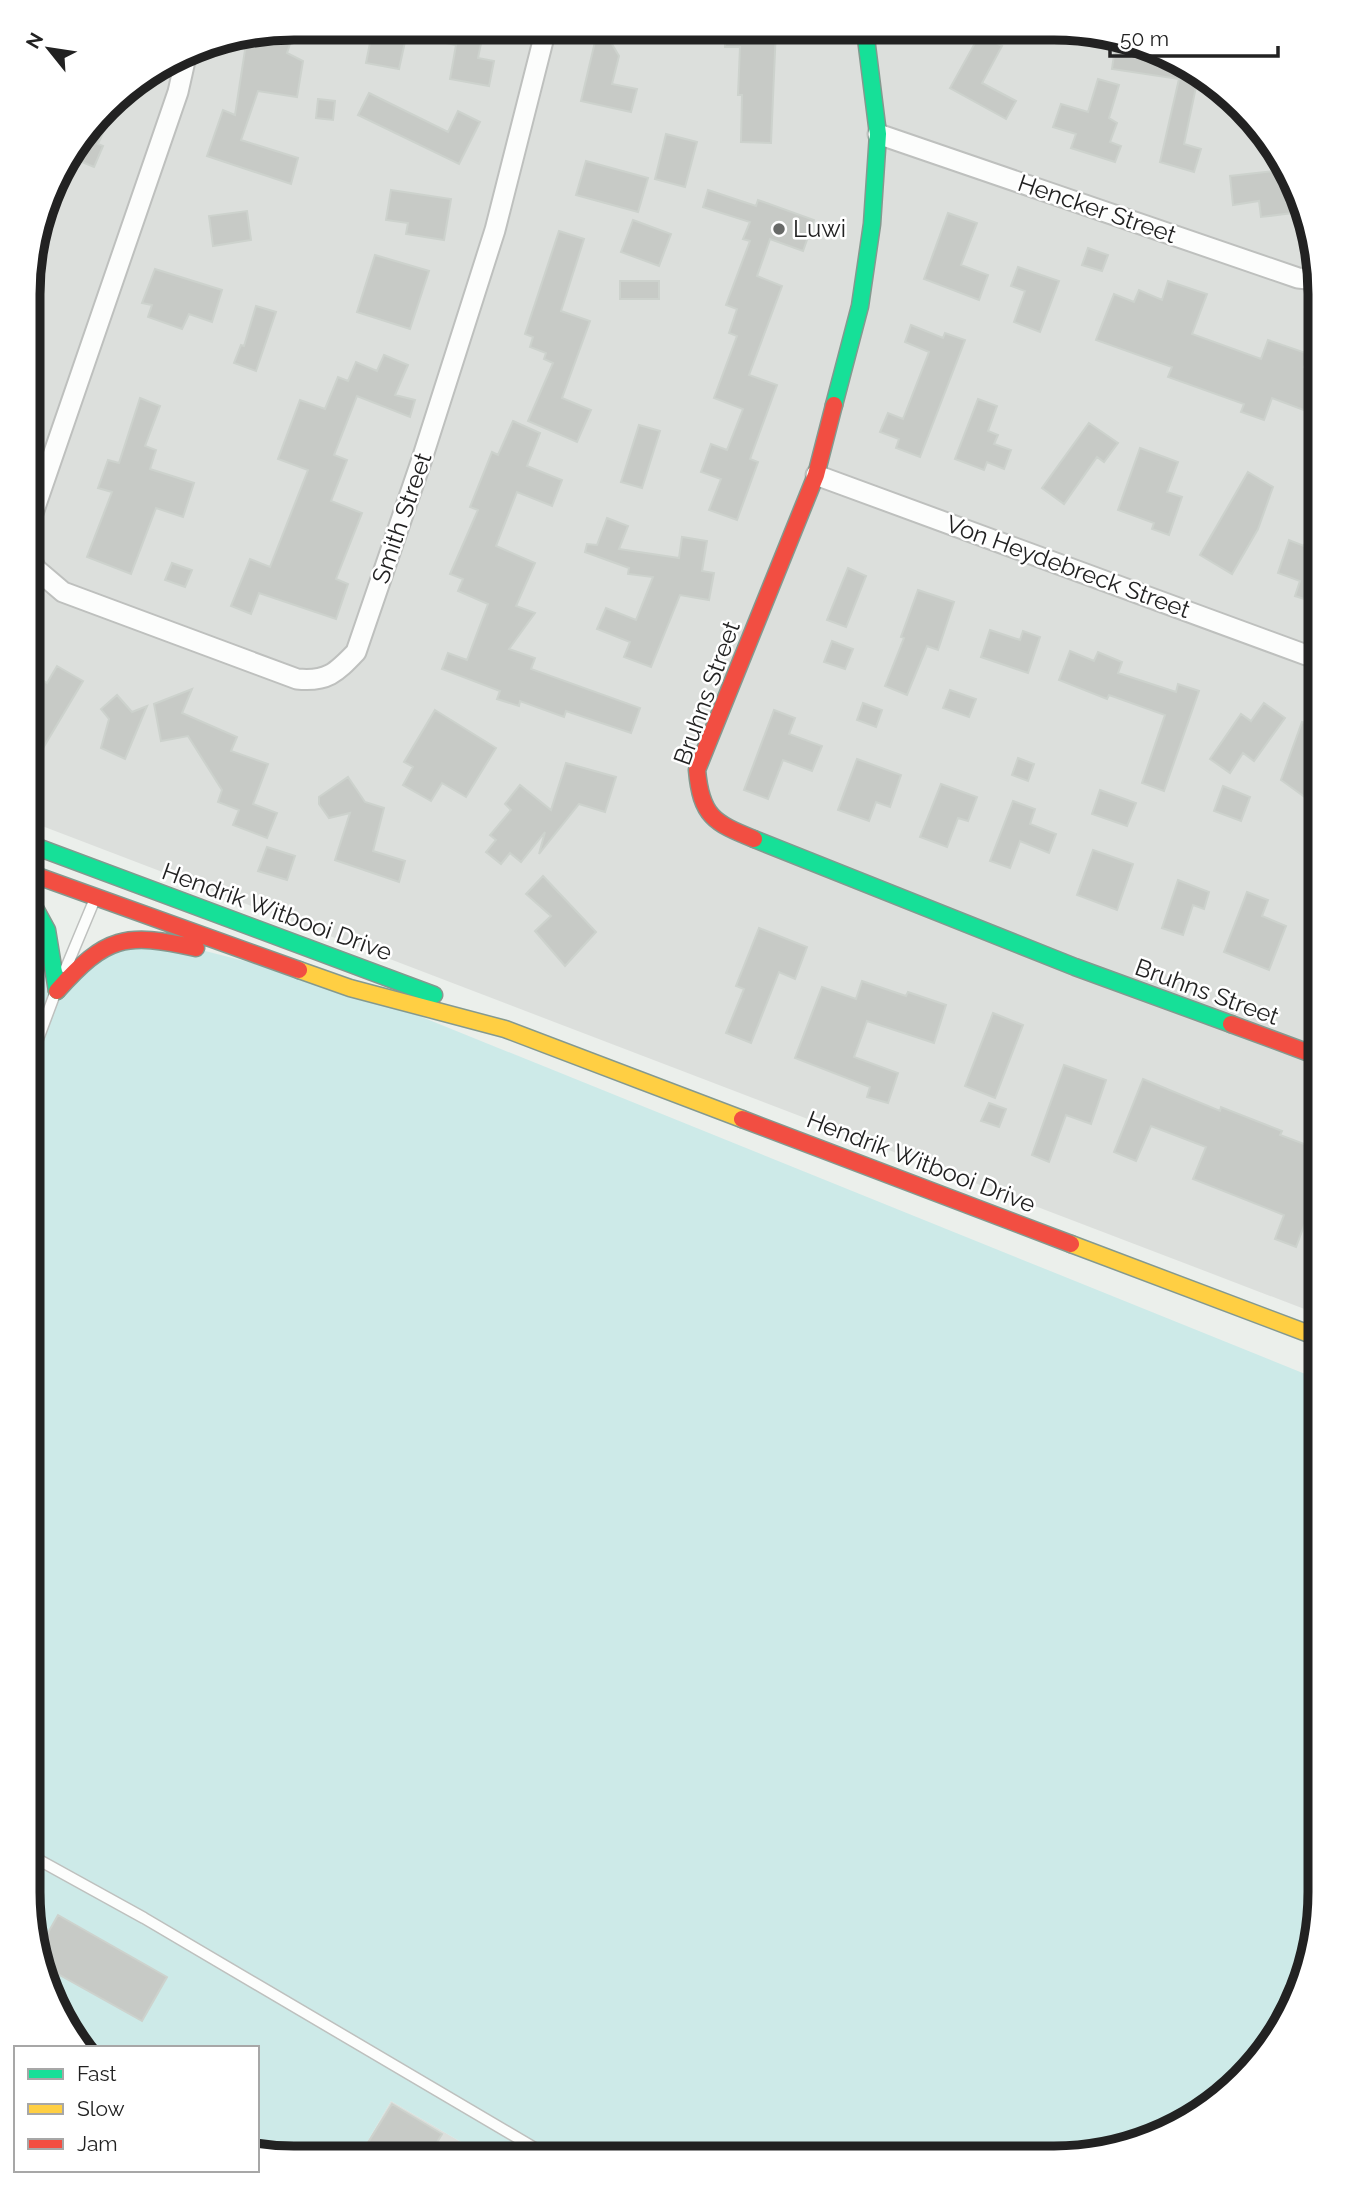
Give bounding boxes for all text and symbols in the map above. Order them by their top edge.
north arrow [14,14,84,84]
scale bar [1110,14,1278,58]
text: 50 m [1120,26,1169,51]
text: N [21,29,47,52]
street label: Hencker Street [1014,168,1180,249]
place label: Luwi [793,214,846,243]
marker: Luwi [771,221,787,237]
street label: Smith Street [366,449,437,587]
street label: Von Heydebreck Street [942,509,1194,624]
street label: Bruhns Street [667,617,746,769]
street label: Hendrik Witbooi Drive [158,856,396,967]
street label: Bruhns Street [1131,952,1283,1031]
street label: Hendrik Witbooi Drive [803,1105,1040,1219]
legend [14,2046,259,2172]
text: Fast [77,2061,117,2086]
text: Slow [77,2096,125,2121]
text: Jam [77,2131,118,2156]

